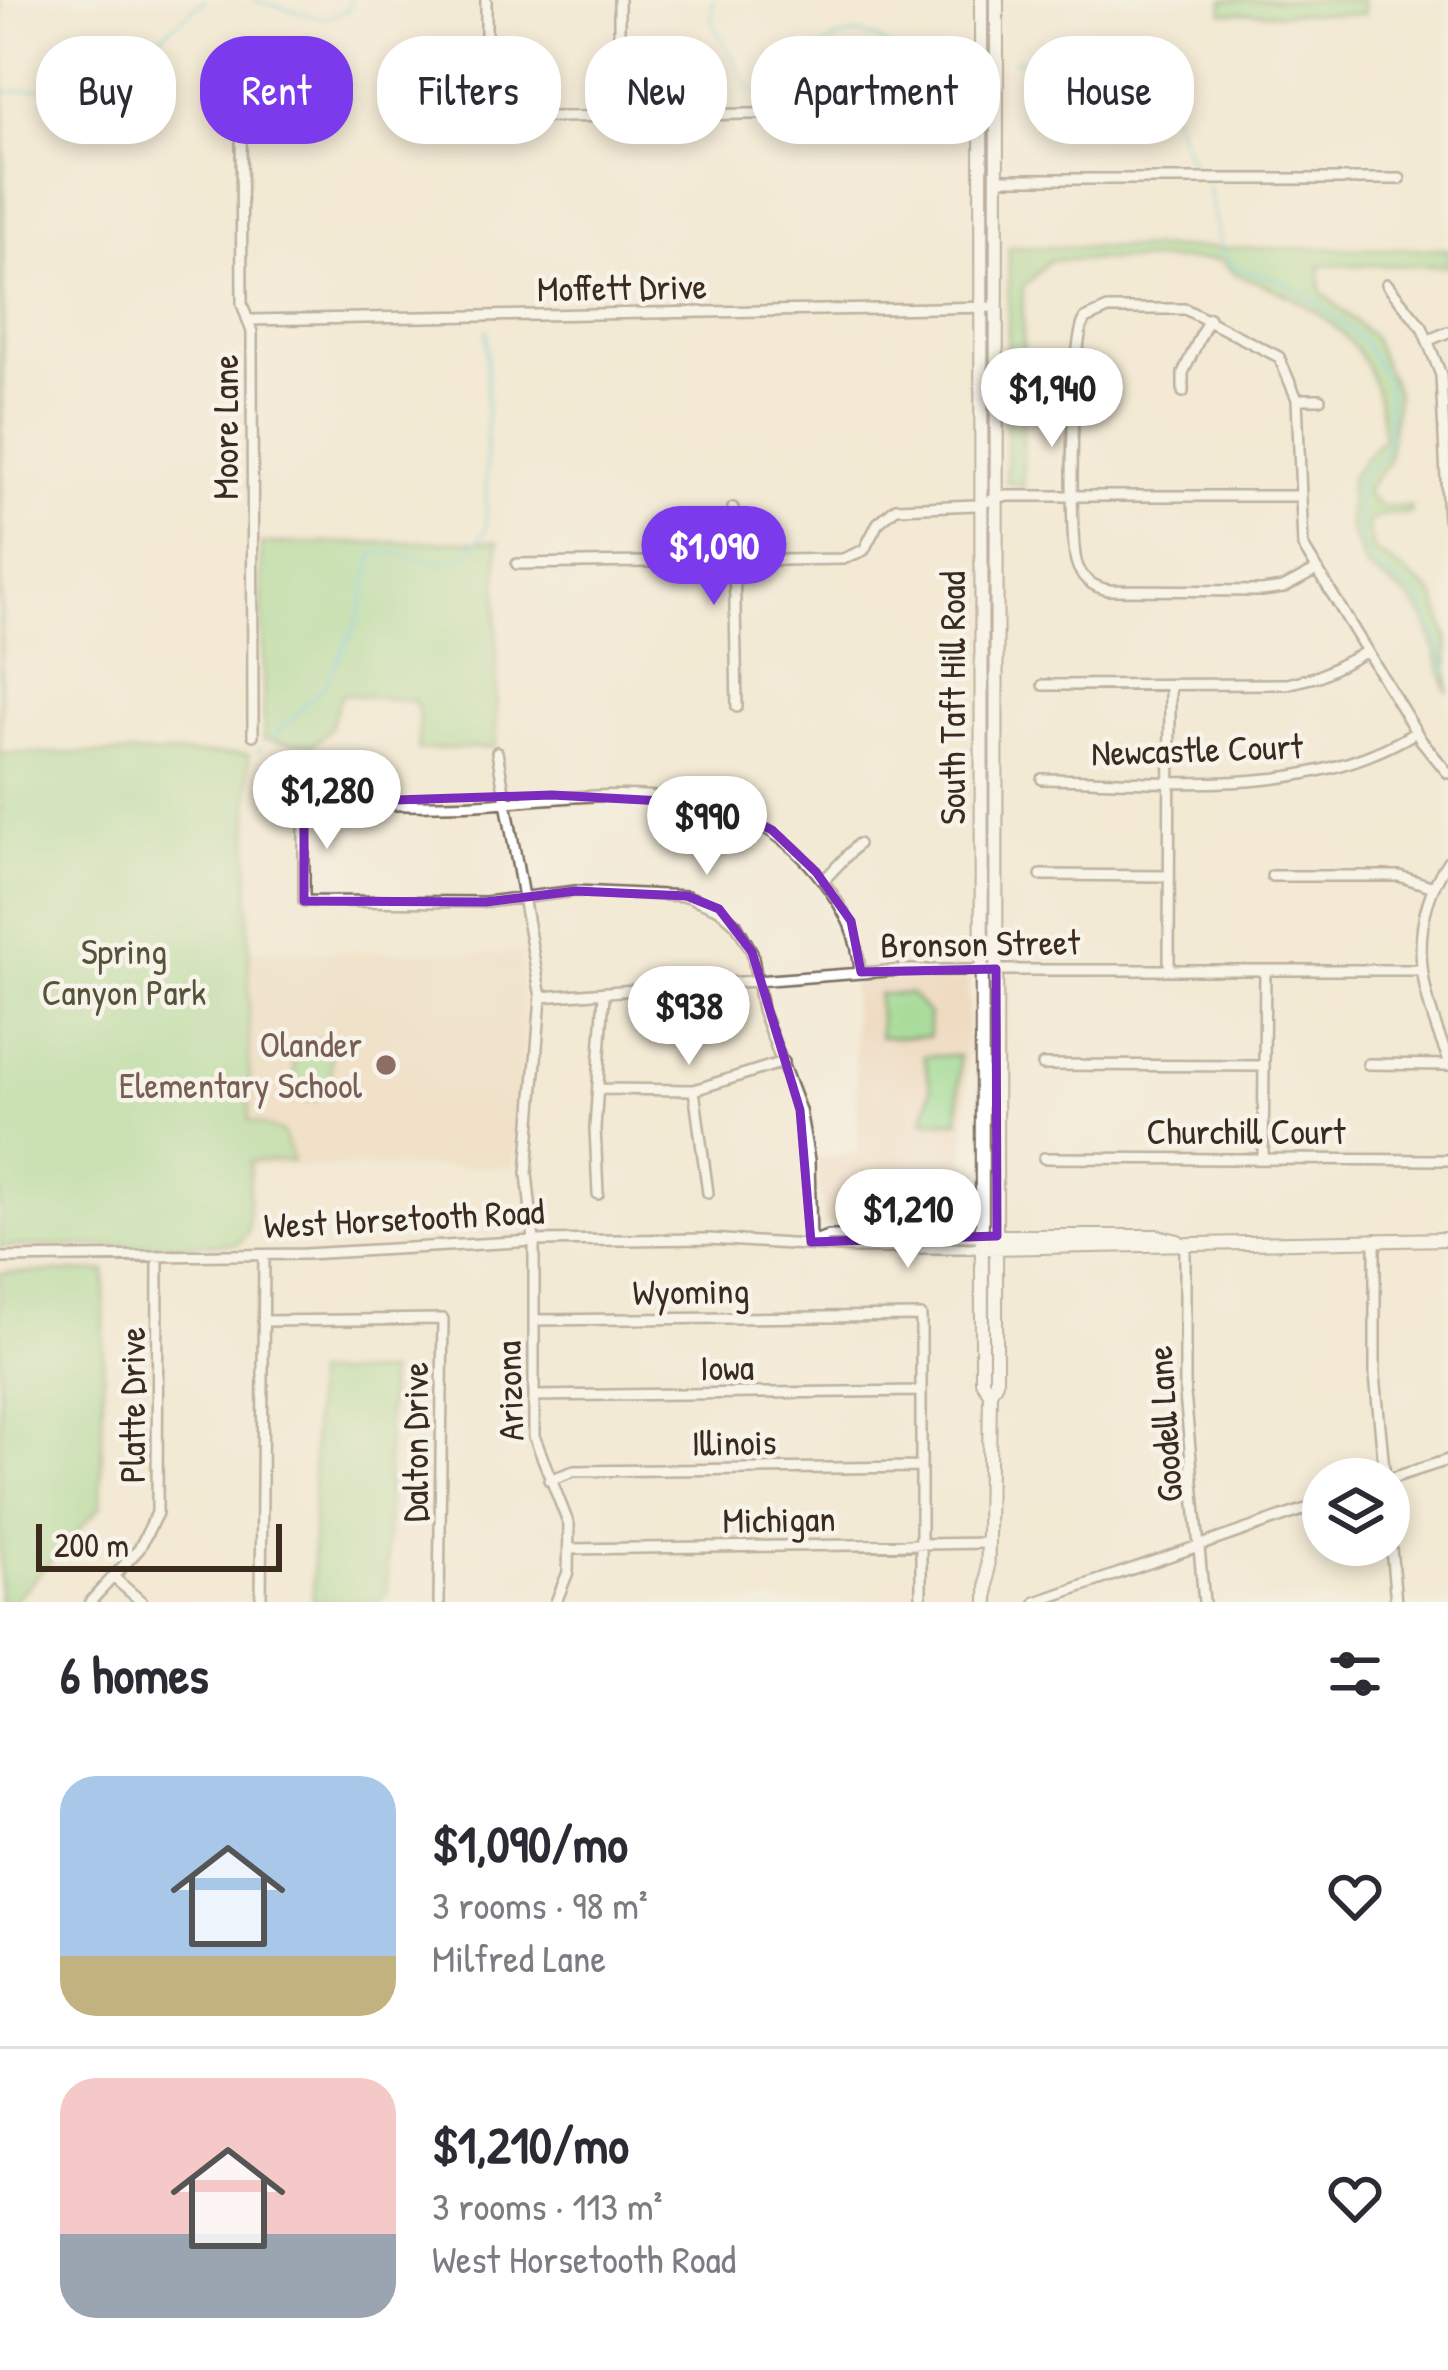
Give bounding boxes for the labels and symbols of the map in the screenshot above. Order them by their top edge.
street label: Moffett Drive [537,261,707,312]
pin: $1,940 [954,348,1150,450]
street label: Moore Lane [200,354,249,500]
pin: $1,090 [616,506,812,608]
street label: South Taft Hill Road [927,571,976,825]
street label: Newcastle Court [1090,720,1304,777]
pin: $1,280 [229,750,425,852]
pin: $990 [636,776,778,878]
street label: Bronson Street [880,916,1081,969]
park label: Spring Canyon Park [42,926,206,1016]
pin: $938 [618,966,760,1068]
place label: Olander Elementary School [119,1019,362,1109]
marker: Olander Elementary School [373,1052,399,1078]
street label: Churchill Court [1147,1106,1346,1155]
pin: $1,210 [810,1169,1006,1271]
street label: West Horsetooth Road [263,1186,545,1249]
street label: Wyoming [632,1265,750,1316]
street label: Platte Drive [107,1327,156,1483]
street label: Arizona [482,1340,535,1442]
street label: Iowa [700,1342,754,1391]
street label: Goodell Lane [1134,1344,1193,1504]
street label: Dalton Drive [390,1362,439,1522]
street label: Illinois [691,1416,777,1467]
street label: Michigan [722,1493,836,1544]
scale bar [36,1518,282,1571]

